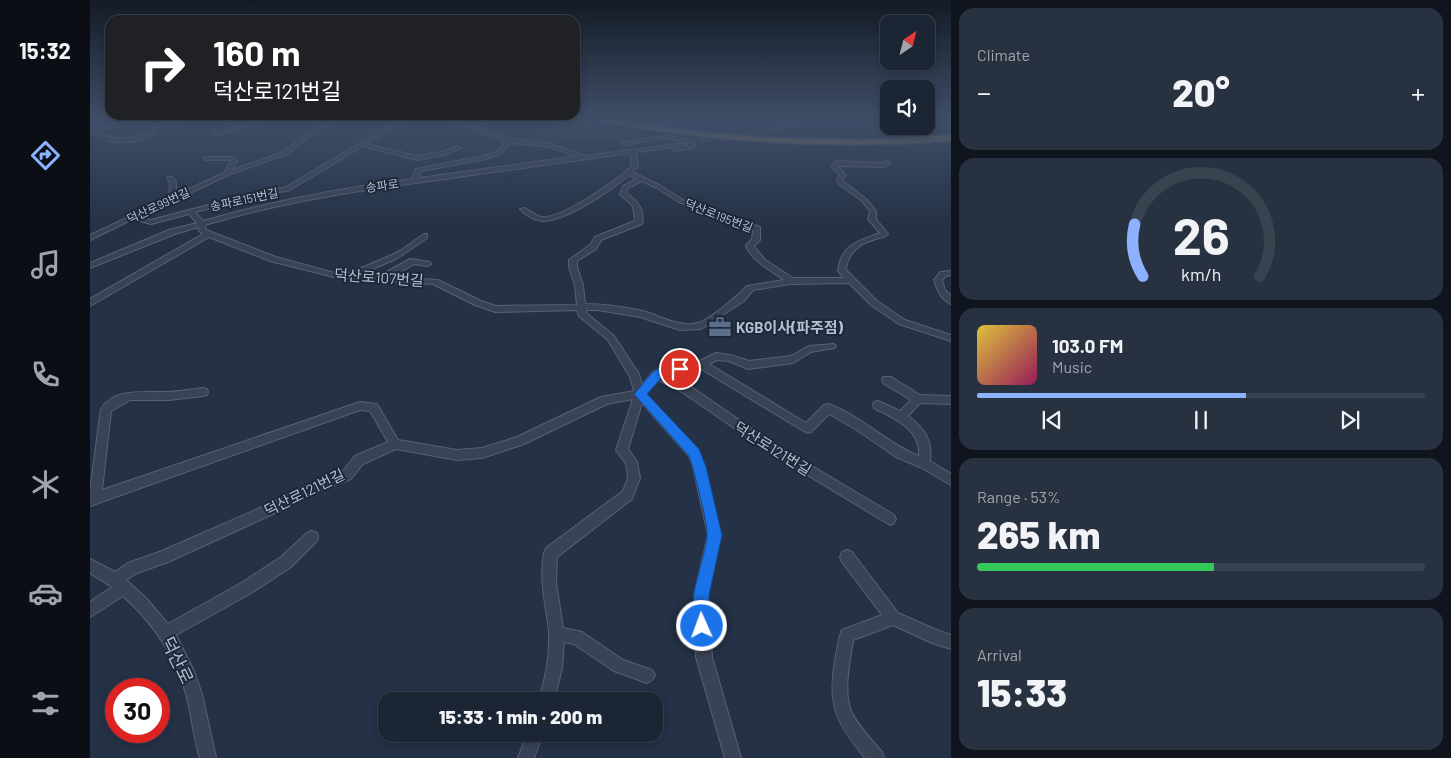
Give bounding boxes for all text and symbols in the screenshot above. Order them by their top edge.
north arrow [880,15,935,70]
map controls [880,15,935,135]
text: 160 m [213,31,300,73]
icon: right [130,35,195,100]
text: 15:32 [19,37,71,63]
text: Climate [977,45,1030,64]
text: 20° [1172,69,1230,115]
text: − [977,75,991,109]
text: + [1411,75,1425,109]
text: 덕산로121번길 [213,77,341,103]
button: sound [880,80,935,135]
icon: directions [28,138,63,173]
street label: 송파로 [365,176,399,194]
street label: 덕산로99번길 [124,184,192,226]
street label: 송파로151번길 [209,185,279,213]
street label: 덕산로195번길 [683,196,755,234]
text: 26 [1172,203,1230,265]
icon: music [28,247,63,282]
text: km/h [1181,263,1221,285]
street label: 덕산로107번길 [334,265,424,289]
office icon: KGB이사(파주점) [707,314,733,340]
place label: KGB이사(파주점) [736,318,844,336]
text: 103.0 FM [1052,334,1123,357]
pin [659,348,701,390]
icon: arrive [666,355,694,383]
icon: phone [28,357,63,392]
text: Music [1052,357,1092,376]
icon: previous [1038,406,1066,434]
icon: pause [1187,406,1215,434]
icon: next [1336,406,1364,434]
street label: 덕산로121번길 [731,417,815,479]
street label: 덕산로121번길 [261,465,347,519]
icon: climate [28,467,63,502]
text: Range · 53% [977,487,1060,506]
text: 265 km [977,511,1100,557]
icon: car [28,576,63,611]
position arrow [675,599,727,651]
street label: 덕산로 [157,633,199,687]
text: Arrival [977,645,1022,664]
text: 15:33 [977,669,1067,715]
speed limit sign: 30 [105,678,170,743]
icon: filters [28,686,63,721]
text: 15:33 · 1 min · 200 m [439,705,602,728]

